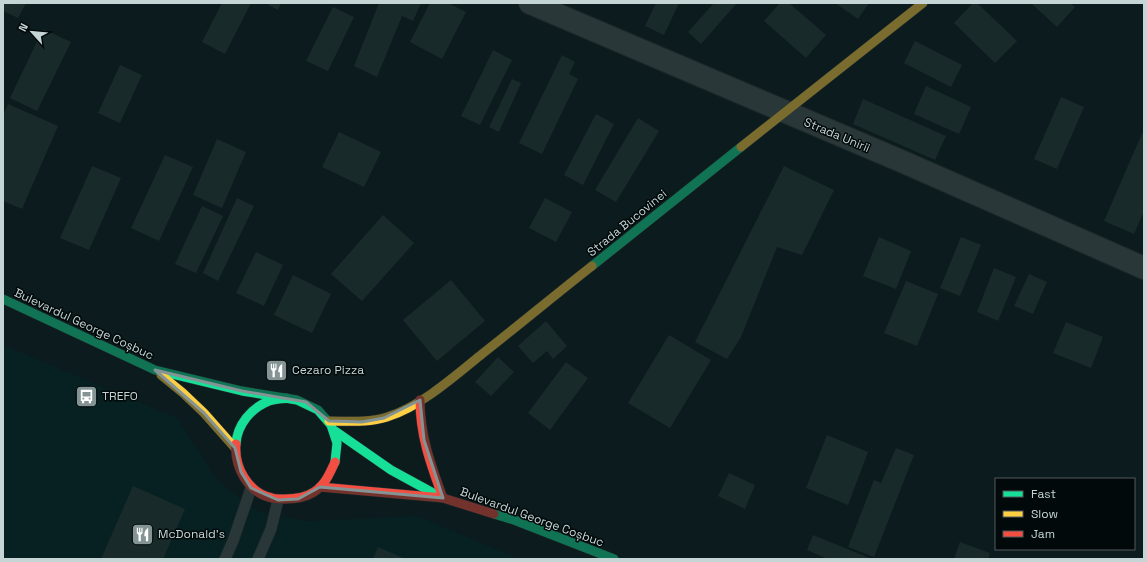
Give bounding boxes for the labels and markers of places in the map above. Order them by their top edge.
restaurant icon: Cezaro Pizza [263,357,289,383]
place label: Cezaro Pizza [292,362,364,378]
bus stop icon: TREFO [74,383,100,409]
place label: TREFO [102,388,138,404]
restaurant icon: McDonald's [130,521,156,547]
place label: McDonald's [158,526,225,542]

